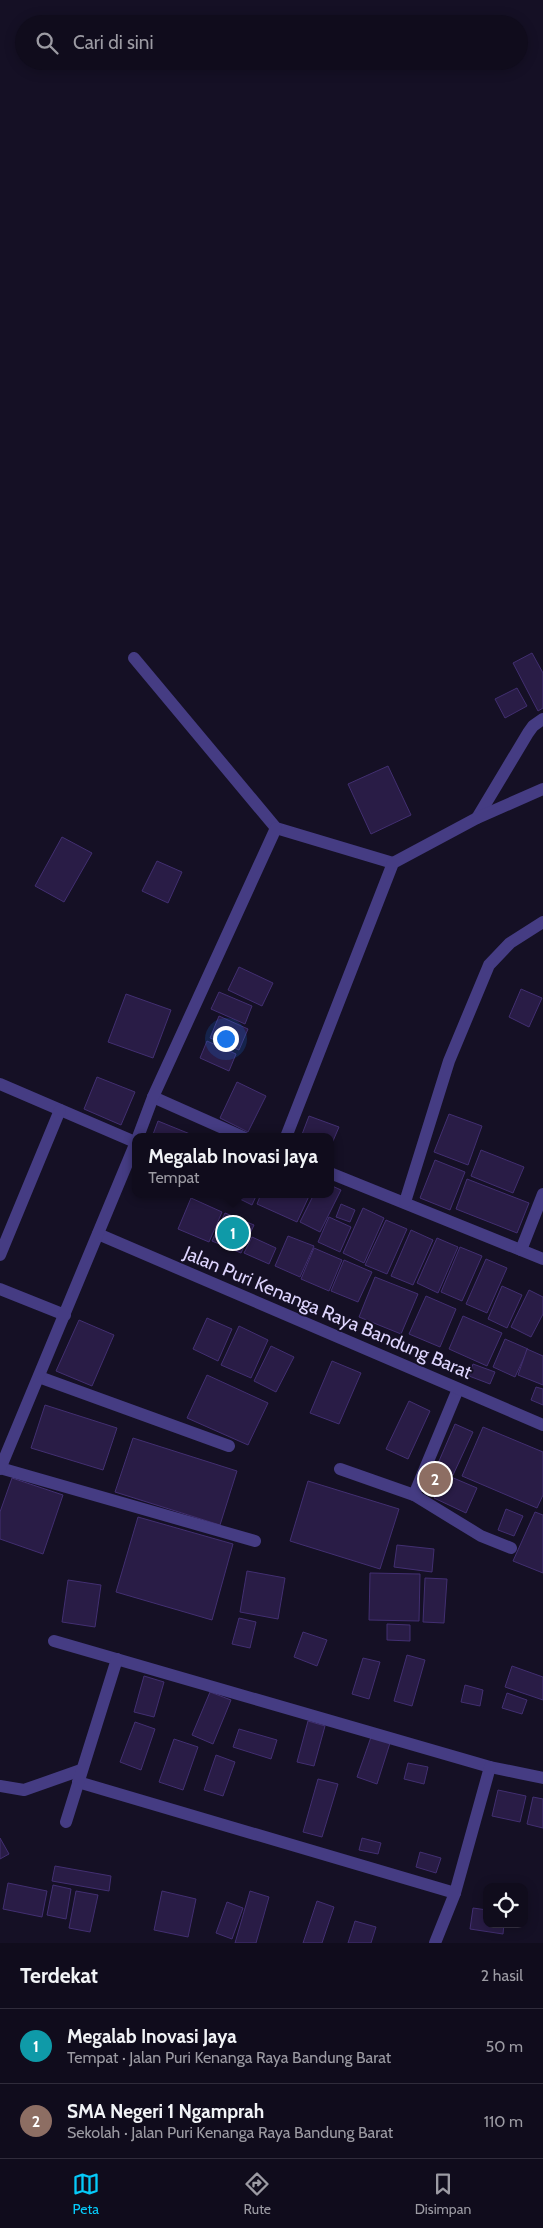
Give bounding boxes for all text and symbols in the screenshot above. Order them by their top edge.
search box [15,15,528,70]
icon: search [33,29,61,57]
text: Cari di sini [73,31,154,54]
your location [213,1026,239,1052]
popup [132,1133,334,1198]
text: Megalab Inovasi Jaya [148,1145,318,1168]
text: Tempat [148,1168,199,1187]
pin: 1 [217,1214,249,1252]
street label: Jalan Puri Kenanga Raya Bandung Barat [179,1241,476,1384]
pin: 2 [419,1460,451,1498]
map controls [483,1883,528,1928]
button: locate [483,1883,528,1928]
text: Terdekat [20,1963,98,1988]
text: 2 hasil [481,1966,523,1985]
text: Megalab Inovasi Jaya [67,2025,237,2048]
text: 1 [33,2037,39,2056]
text: 50 m [486,2037,523,2056]
text: Tempat · Jalan Puri Kenanga Raya Bandung Barat [67,2048,391,2067]
text: SMA Negeri 1 Ngamprah [67,2100,264,2123]
text: 2 [32,2112,40,2131]
text: 110 m [484,2112,523,2131]
text: Sekolah · Jalan Puri Kenanga Raya Bandung Barat [67,2123,393,2142]
tab: Peta [72,2170,100,2218]
tab: Rute [243,2170,271,2218]
tab: Disimpan [415,2170,471,2218]

